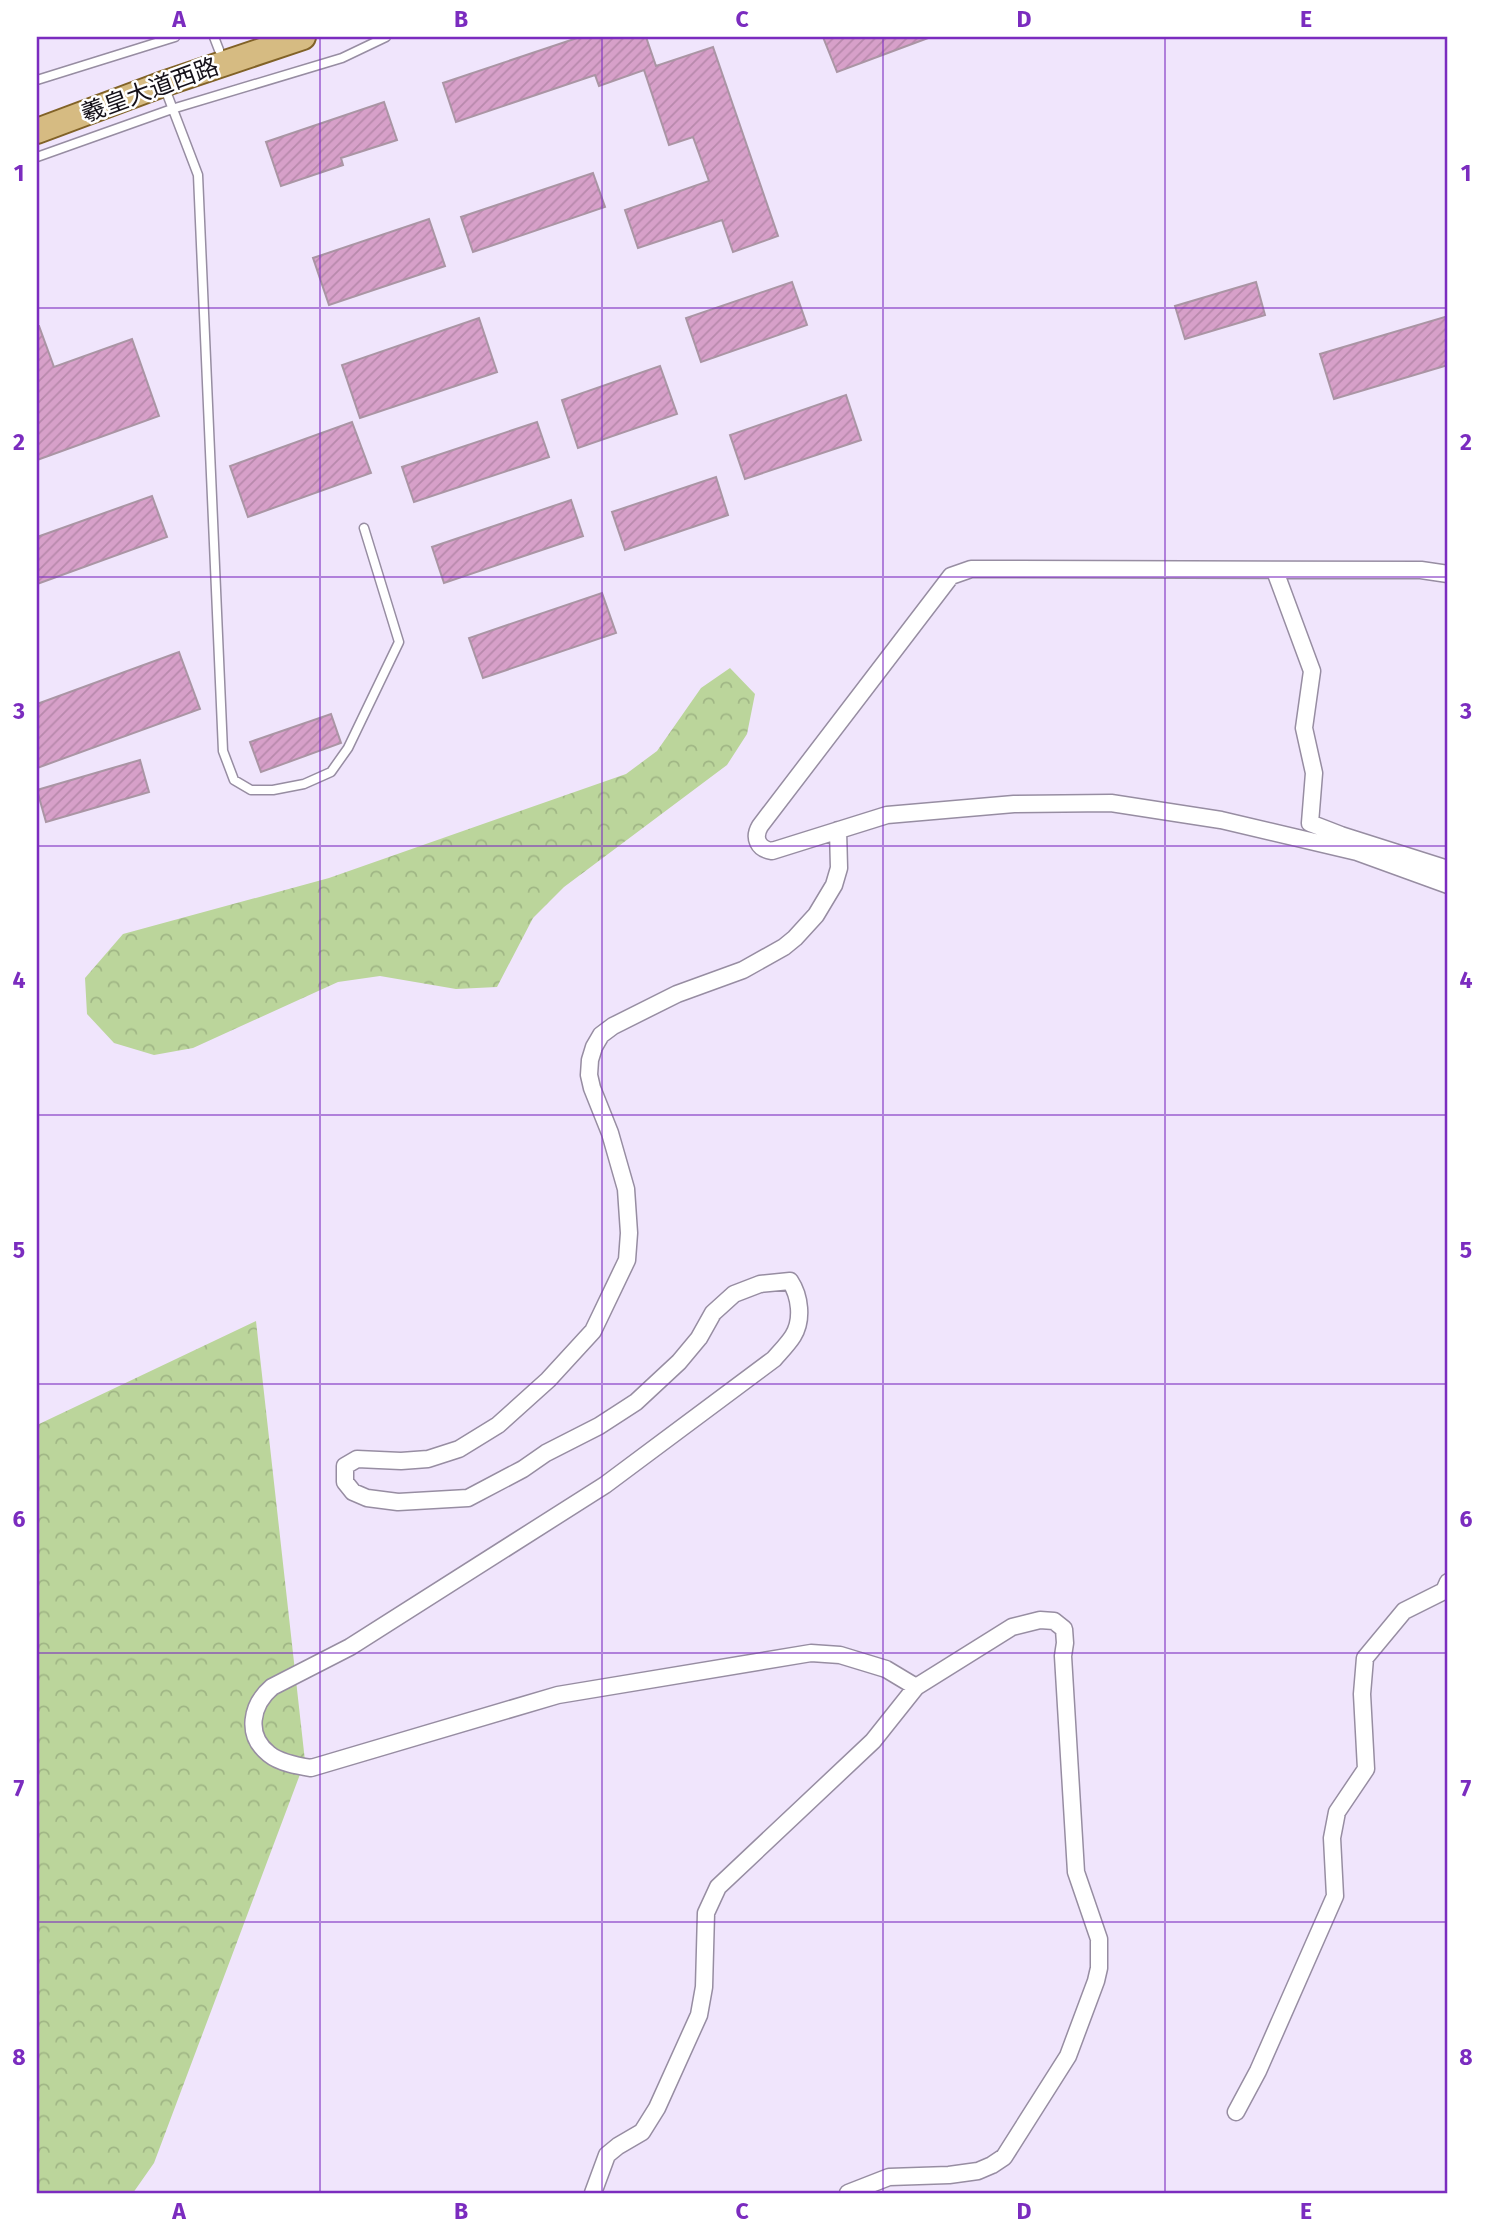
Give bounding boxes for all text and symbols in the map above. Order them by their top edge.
text: A [171,5,186,33]
text: B [454,5,468,33]
text: C [735,5,749,33]
text: D [1017,5,1032,33]
text: E [1300,5,1312,33]
street label: 羲皇大道西路 [78,52,222,128]
text: 1 [14,159,24,187]
text: 1 [1461,159,1471,187]
text: 2 [13,428,25,456]
text: 2 [1460,428,1472,456]
text: 3 [12,697,25,725]
text: 3 [1459,697,1472,725]
text: 4 [13,966,26,994]
text: 4 [1460,966,1473,994]
text: 5 [13,1236,25,1264]
text: 5 [1460,1236,1472,1264]
text: 6 [13,1505,26,1533]
text: 6 [1460,1505,1473,1533]
text: 7 [14,1774,25,1802]
text: 7 [1461,1774,1472,1802]
text: 8 [12,2043,26,2071]
text: 8 [1459,2043,1473,2071]
text: A [171,2197,186,2225]
text: B [454,2197,468,2225]
text: C [735,2197,749,2225]
text: D [1017,2197,1032,2225]
text: E [1300,2197,1312,2225]

